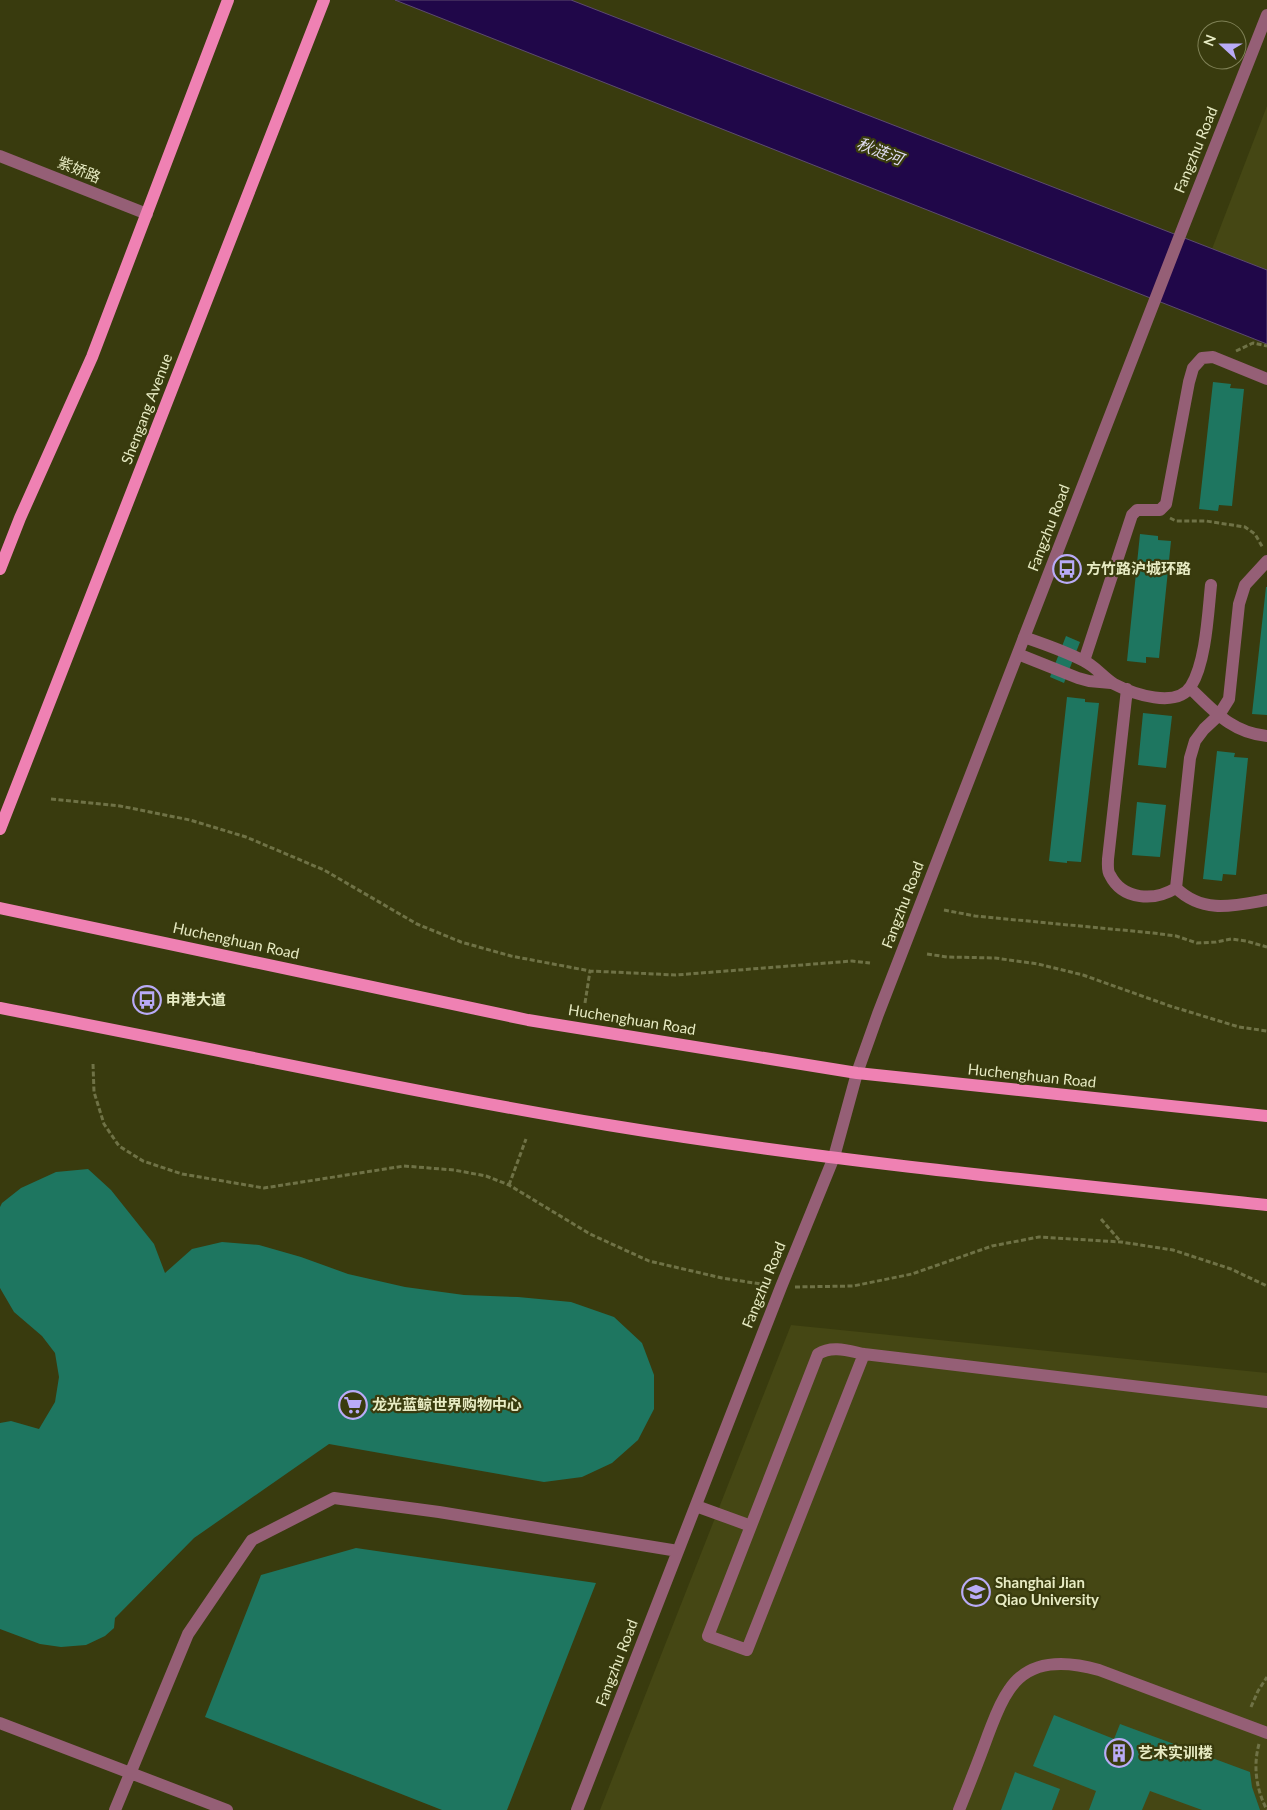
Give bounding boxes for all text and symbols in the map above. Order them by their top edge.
north arrow [1197,20,1247,70]
text: N [1200,32,1219,48]
street label: Fangzhu Road [1170,104,1221,195]
water label: 秋涟河 [854,133,909,169]
street label: 紫娇路 [55,152,104,186]
street label: Shengang Avenue [117,351,175,467]
street label: Fangzhu Road [1023,482,1073,574]
bus stop icon: 方竹路沪城环路 [1052,554,1082,584]
place label: 方竹路沪城环路 [1086,559,1191,577]
street label: Fangzhu Road [877,859,927,951]
street label: Huchenghuan Road [171,918,301,962]
bus stop icon: 申港大道 [132,985,162,1015]
place label: 申港大道 [166,990,226,1008]
street label: Huchenghuan Road [567,1000,697,1038]
street label: Huchenghuan Road [967,1059,1097,1091]
street label: Fangzhu Road [738,1239,789,1330]
supermarket icon: 龙光蓝鲸世界购物中心 [338,1390,368,1420]
place label: 龙光蓝鲸世界购物中心 [372,1395,522,1413]
place label: Shanghai Jian Qiao University [995,1573,1099,1608]
school or university icon: Shanghai Jian Qiao University [961,1577,991,1607]
street label: Fangzhu Road [591,1617,641,1709]
building icon: 艺术实训楼 [1104,1738,1134,1768]
place label: 艺术实训楼 [1138,1743,1213,1761]

